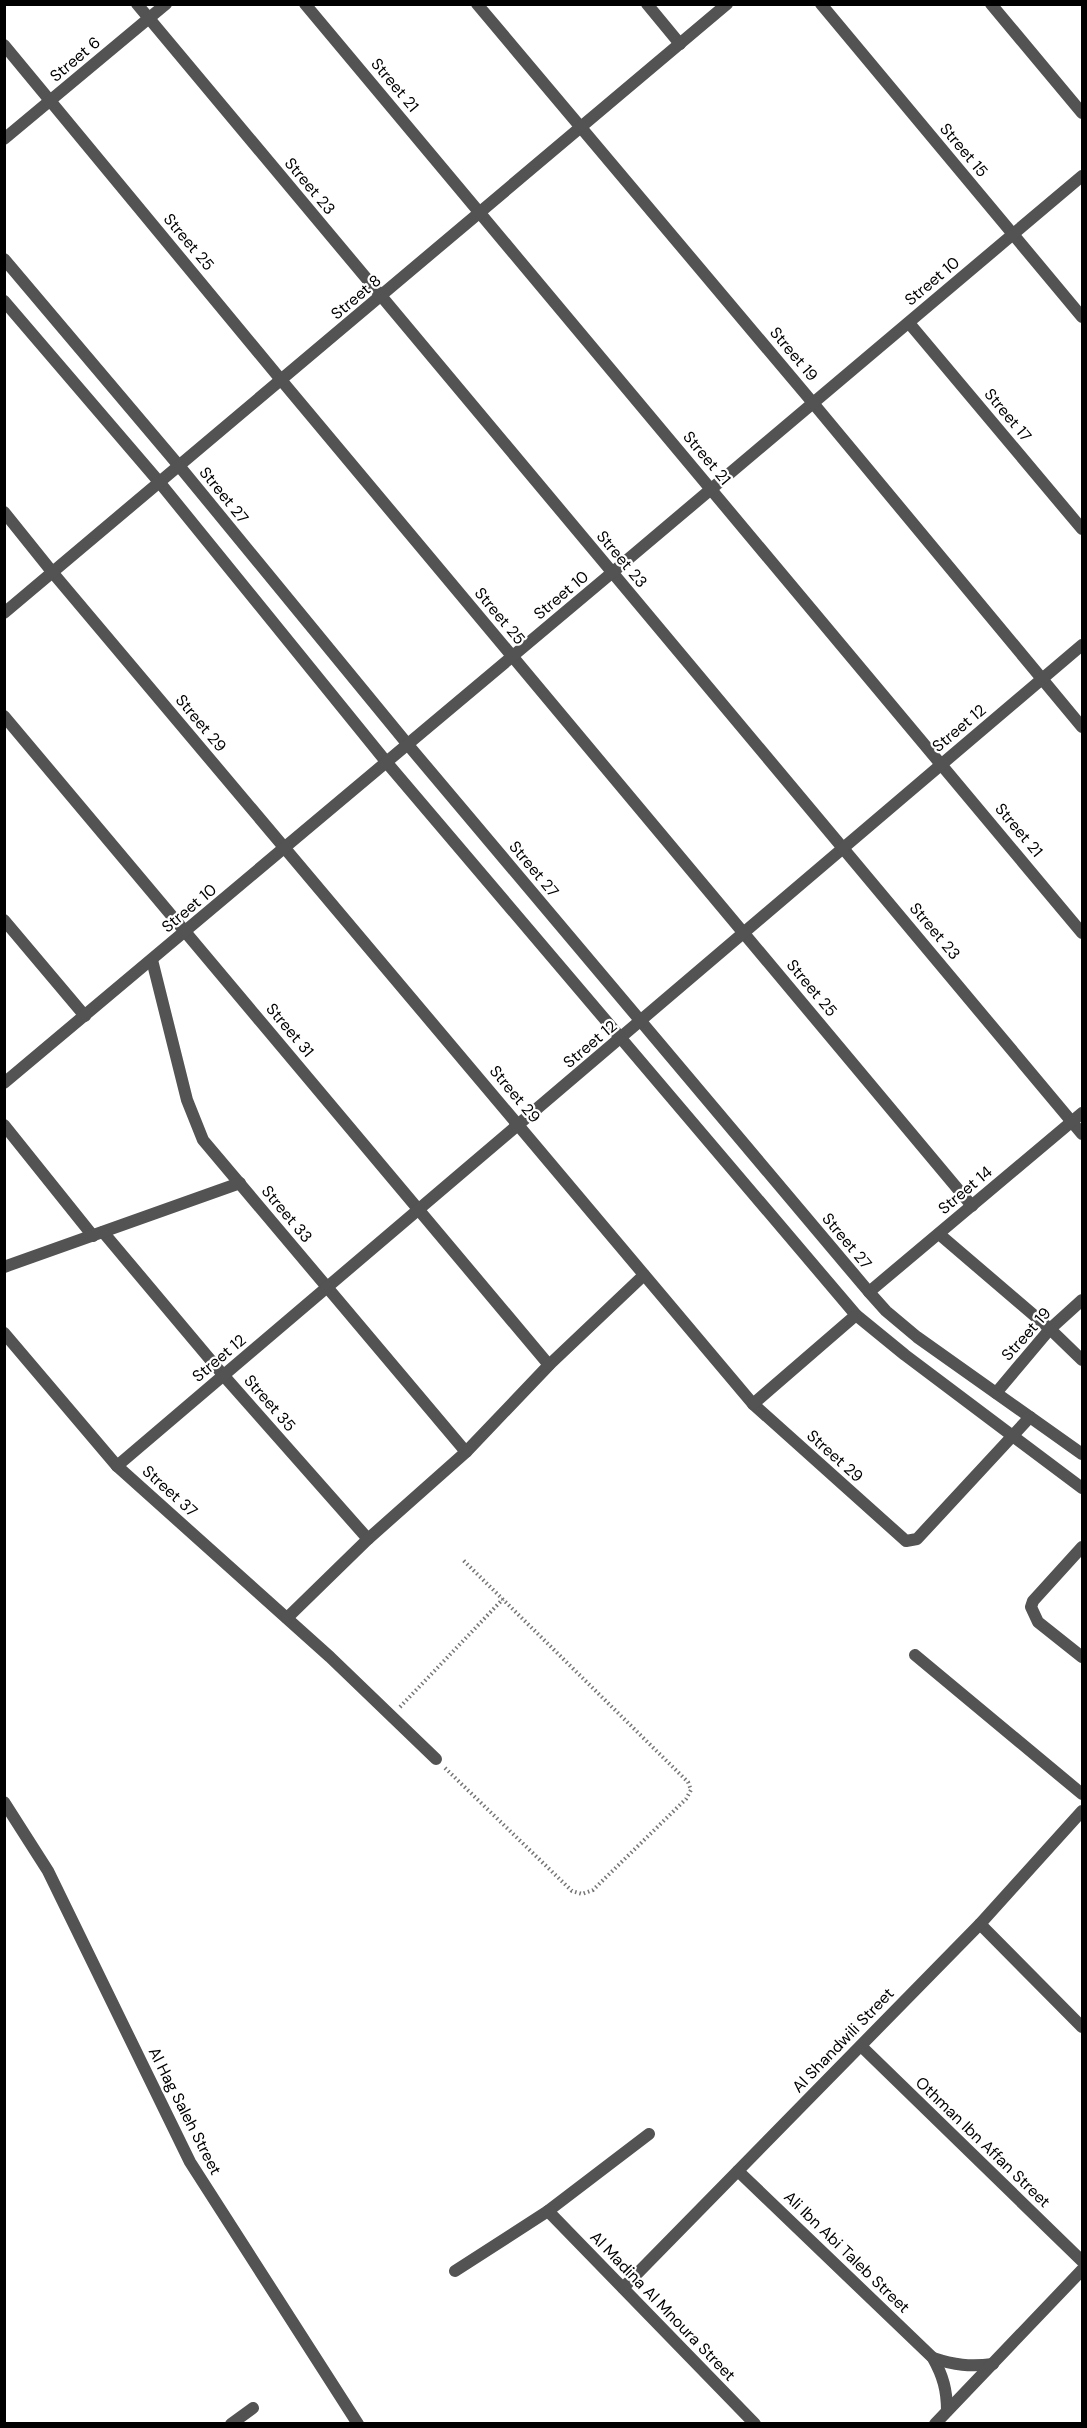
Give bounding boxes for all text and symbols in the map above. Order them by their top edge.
street label: Street 6 [45,32,105,86]
street label: Street 21 [366,54,424,116]
street label: Street 15 [935,119,993,181]
street label: Street 23 [280,153,340,219]
street label: Street 25 [159,209,219,275]
street label: Street 10 [900,252,964,310]
street label: Street 8 [327,270,385,324]
street label: Street 19 [765,322,823,386]
street label: Street 17 [980,384,1036,446]
street label: Street 21 [678,427,736,489]
street label: Street 27 [195,462,253,528]
street label: Street 23 [592,526,652,592]
street label: Street 10 [529,566,593,624]
street label: Street 25 [470,583,530,649]
street label: Street 29 [171,690,231,756]
street label: Street 12 [928,699,990,757]
street label: Street 21 [990,799,1048,861]
street label: Street 27 [504,837,564,901]
street label: Street 10 [157,879,221,937]
street label: Street 23 [905,898,965,964]
street label: Street 25 [782,955,842,1021]
street label: Street 31 [261,999,319,1061]
street label: Street 12 [559,1015,621,1073]
street label: Street 29 [485,1061,545,1127]
street label: Street 14 [934,1161,997,1219]
street label: Street 33 [257,1181,317,1247]
street label: Street 27 [817,1209,877,1273]
street label: Street 19 [997,1303,1055,1365]
street label: Street 12 [188,1329,250,1387]
street label: Street 35 [239,1370,301,1436]
street label: Street 29 [802,1425,868,1487]
street label: Street 37 [138,1461,202,1521]
street label: Al Shandwili Street [788,1983,898,2097]
street label: Al Hag Saleh Street [144,2044,226,2178]
street label: Othman Ibn Affan Street [911,2072,1055,2212]
street label: Ali Ibn Abi Taleb Street [780,2186,914,2318]
street label: Al Madina Al Mnoura Street [586,2227,740,2385]

